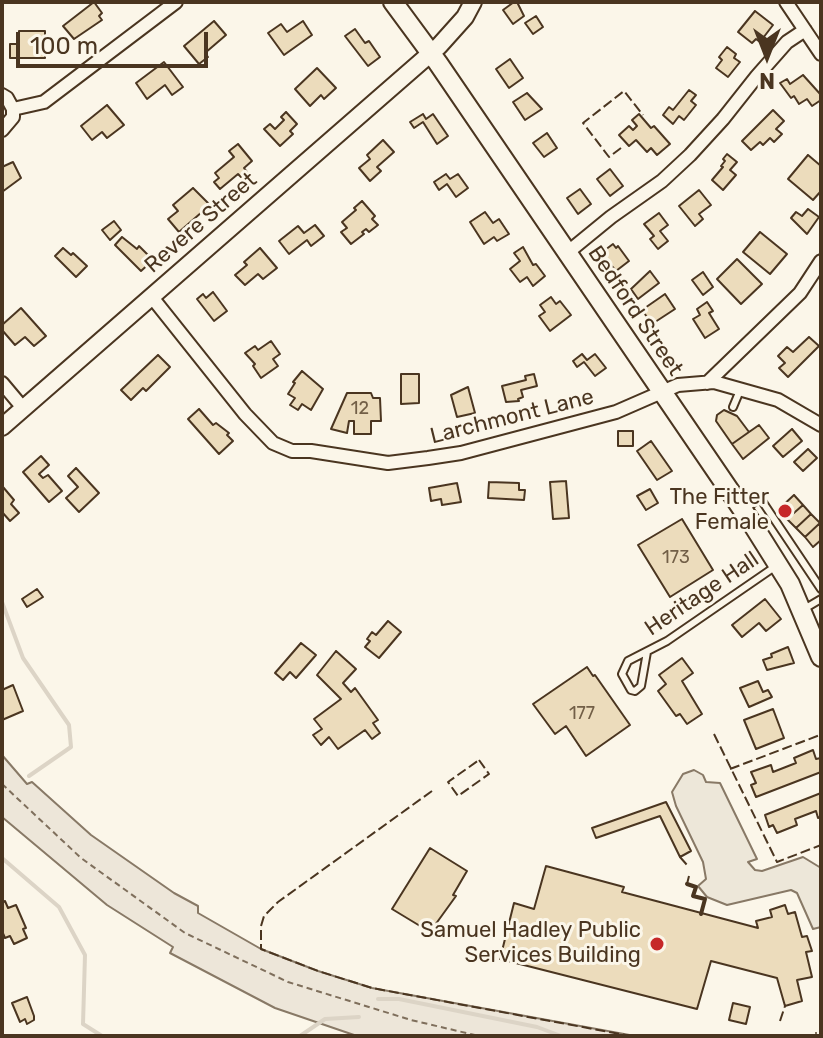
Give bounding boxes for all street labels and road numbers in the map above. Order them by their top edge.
street label: Revere Street [140,167,262,279]
street label: Bedford Street [582,241,688,381]
street label: Larchmont Lane [427,384,597,450]
street label: Heritage Hall [640,546,764,642]

